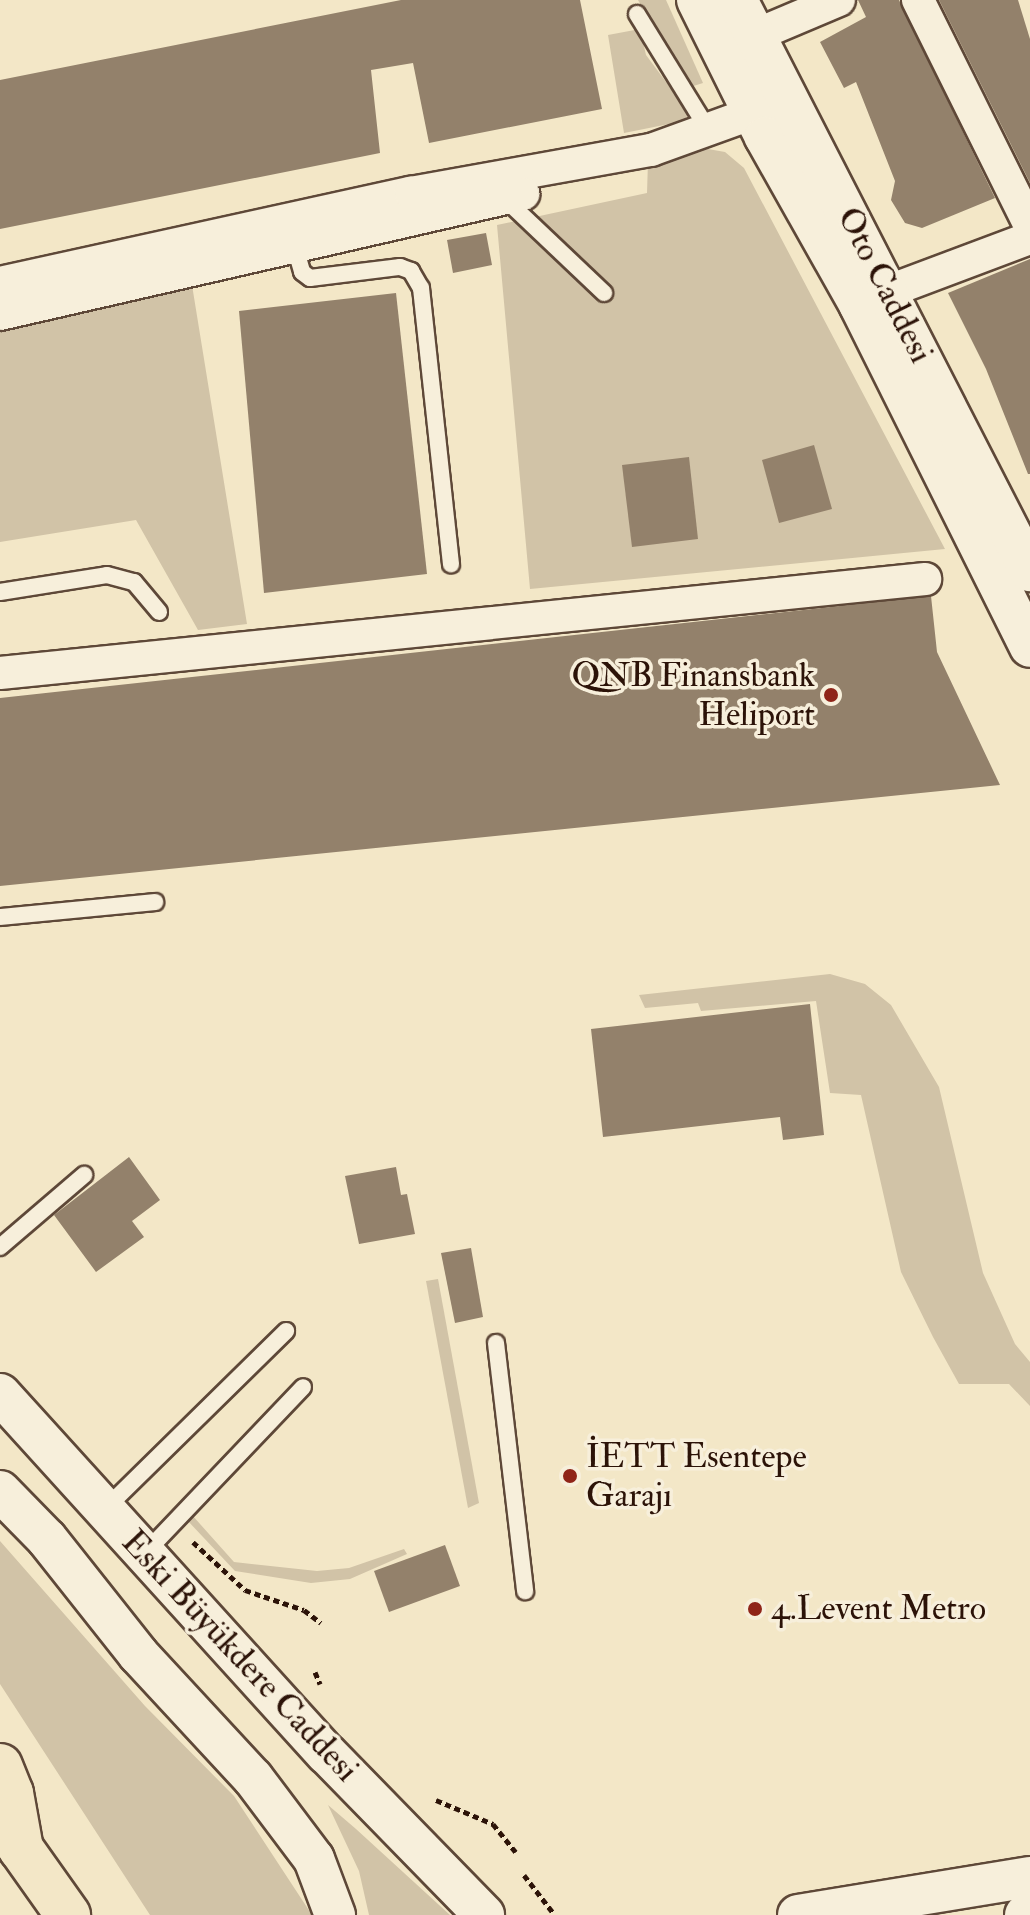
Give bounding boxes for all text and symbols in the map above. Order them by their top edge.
street label: Oto Caddesi [828,200,942,370]
place label: QNB Finansbank Heliport [572,655,815,734]
marker: QNB Finansbank Heliport [822,686,840,704]
place label: İETT Esentepe Garajı [586,1436,807,1516]
marker: İETT Esentepe Garajı [561,1467,579,1485]
street label: Eski Büyükdere Caddesi [113,1522,367,1790]
place label: 4.Levent Metro [771,1589,986,1629]
marker: 4.Levent Metro [746,1600,764,1618]

